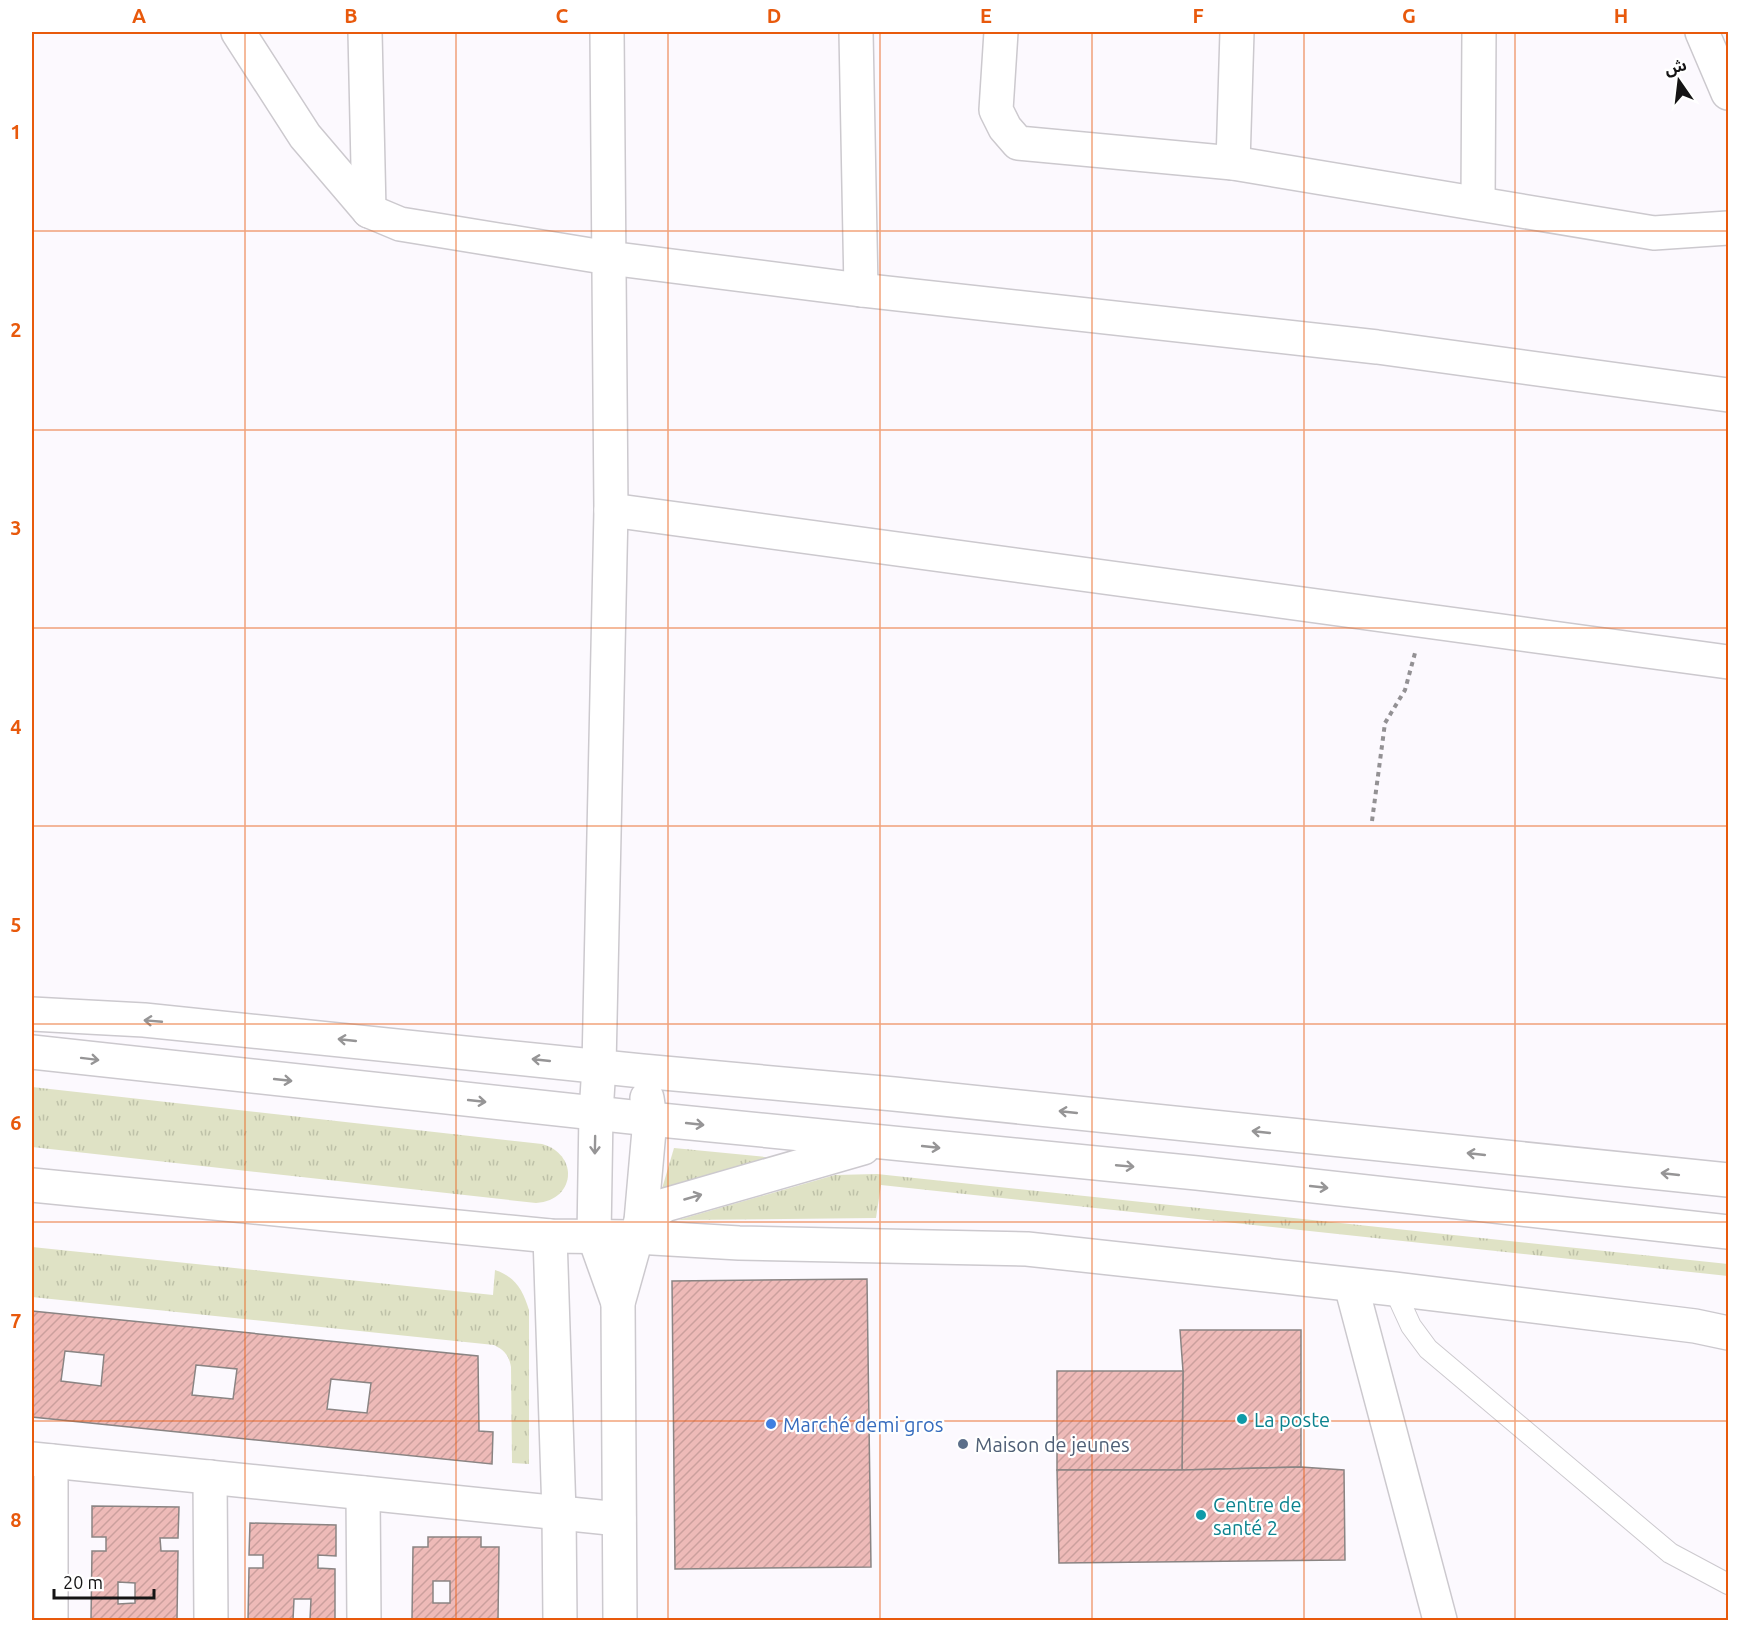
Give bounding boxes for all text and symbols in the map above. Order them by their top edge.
text: A [132,4,146,27]
text: B [344,4,358,27]
text: C [556,4,569,27]
text: D [767,4,781,27]
text: E [980,4,992,27]
text: F [1192,4,1204,27]
text: G [1402,4,1416,27]
text: H [1614,4,1628,27]
north arrow [1649,51,1709,111]
text: ش [1663,55,1689,79]
text: 1 [10,120,22,143]
text: 2 [10,318,22,341]
text: 3 [10,516,22,539]
text: 4 [10,715,22,738]
text: 5 [10,913,22,936]
one-way arrow [143,1015,163,1026]
one-way arrow [337,1034,357,1045]
one-way arrow [79,1054,99,1065]
one-way arrow [531,1054,551,1065]
one-way arrow [273,1075,293,1086]
one-way arrow [467,1095,487,1106]
one-way arrow [1058,1106,1078,1117]
text: 6 [10,1111,22,1134]
one-way arrow [685,1119,705,1130]
one-way arrow [1252,1126,1272,1137]
one-way arrow [589,1135,601,1155]
one-way arrow [921,1142,941,1153]
one-way arrow [1467,1148,1487,1159]
one-way arrow [1115,1161,1135,1172]
one-way arrow [1661,1168,1681,1179]
one-way arrow [1309,1182,1329,1193]
one-way arrow [684,1191,703,1202]
text: 7 [10,1309,22,1332]
place label: La poste [1254,1408,1330,1431]
marker: La poste [1235,1412,1249,1426]
place label: Marché demi gros [783,1413,943,1436]
marker: Marché demi gros [764,1417,778,1431]
place label: Maison de jeunes [975,1433,1130,1456]
marker: Maison de jeunes [956,1437,970,1451]
place label: Centre de santé 2 [1213,1493,1301,1539]
text: 8 [10,1508,22,1531]
marker: Centre de santé 2 [1194,1508,1208,1522]
scale bar [54,1562,154,1600]
text: 20 m [63,1572,103,1592]

